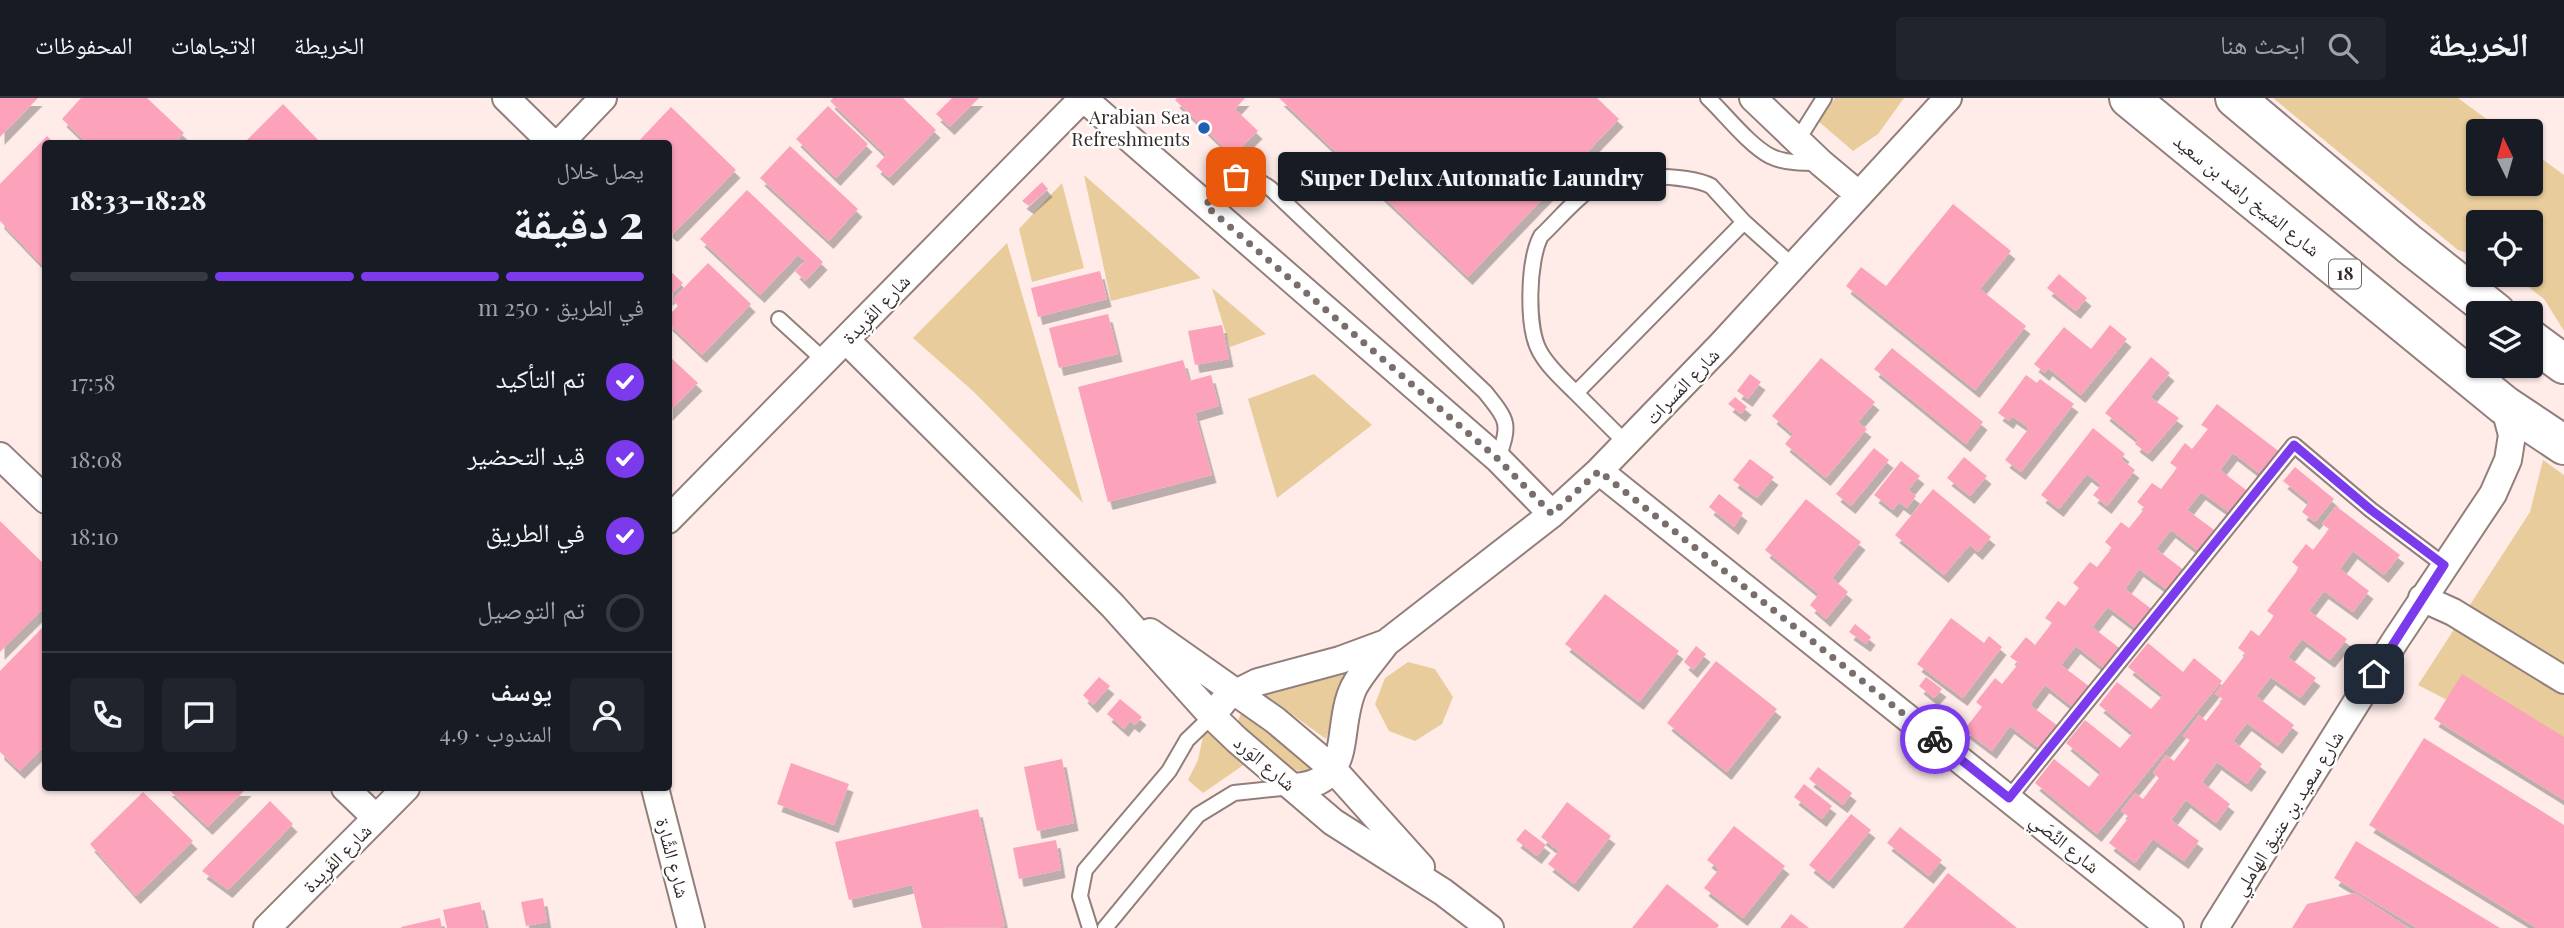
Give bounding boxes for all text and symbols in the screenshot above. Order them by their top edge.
search box [1896,17,2386,80]
text: الخريطة [2428,20,2529,64]
text: ابحث هنا [2220,26,2306,61]
text: المحفوظات [35,28,133,60]
text: الاتجاهات [171,28,256,60]
text: الخريطة [294,28,365,60]
icon: search [2324,29,2362,67]
place label: Arabian Sea Refreshments [1071,103,1191,151]
north arrow [2466,119,2543,196]
map controls [2466,119,2543,378]
marker: Arabian Sea Refreshments [1196,120,1212,136]
street label: شارع الشيخ راشد بن سعيد [2168,127,2326,262]
pin [1206,147,1266,207]
callout: Super Delux Automatic Laundry [1278,153,1666,202]
text: يصل خلال [557,154,644,185]
icon: bag [1217,158,1255,196]
text: Super Delux Automatic Laundry [1300,161,1644,192]
text: 18:28–18:33 [70,182,206,217]
text: 2 دقيقة [512,189,644,251]
button: locate [2466,210,2543,287]
road number: 18 [2329,260,2361,288]
street label: شارع الفَرِيدة [835,268,917,351]
text: في الطريق · 250 m [478,291,644,322]
button: layers [2466,301,2543,378]
street label: شارع المَسرات [1638,341,1724,429]
text: تم التأكيد [496,360,585,395]
icon: check [606,363,644,401]
text: 17:58 [70,366,115,397]
text: قيد التحضير [467,437,585,472]
icon: check [606,440,644,478]
text: 18:08 [70,443,122,474]
text: في الطريق [486,514,585,549]
icon: check [606,517,644,555]
text: 18:10 [70,520,119,551]
text: تم التوصيل [477,591,585,626]
pin [2344,644,2404,704]
icon: home [2355,655,2393,693]
text: يوسف [491,673,552,708]
button: phone [70,678,144,752]
button: chat [162,678,236,752]
button: person [570,678,644,752]
courier [1900,704,1970,774]
text: المندوب · 4.9 [440,717,552,748]
icon: bike [1916,720,1954,758]
street label: شارع سعيد بن عتيق الهاملي [2226,725,2352,902]
street label: شارع الوَرد [1229,729,1302,796]
street label: شارع النِّصَي [2023,806,2106,881]
street label: شارع الشَّارة [651,815,697,901]
street label: شارع الفَرِيدة [296,817,379,900]

